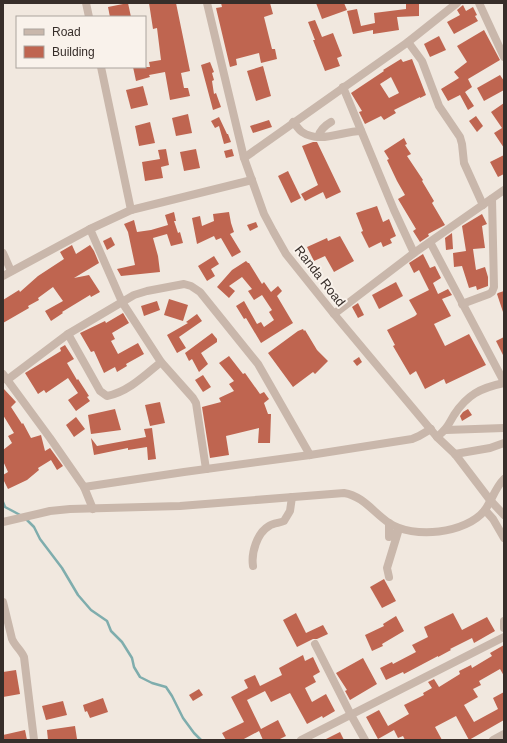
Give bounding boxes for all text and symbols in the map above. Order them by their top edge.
legend [16,16,146,68]
text: Road [52,25,81,39]
text: Building [52,45,95,59]
street label: Randa Road [292,243,348,309]

